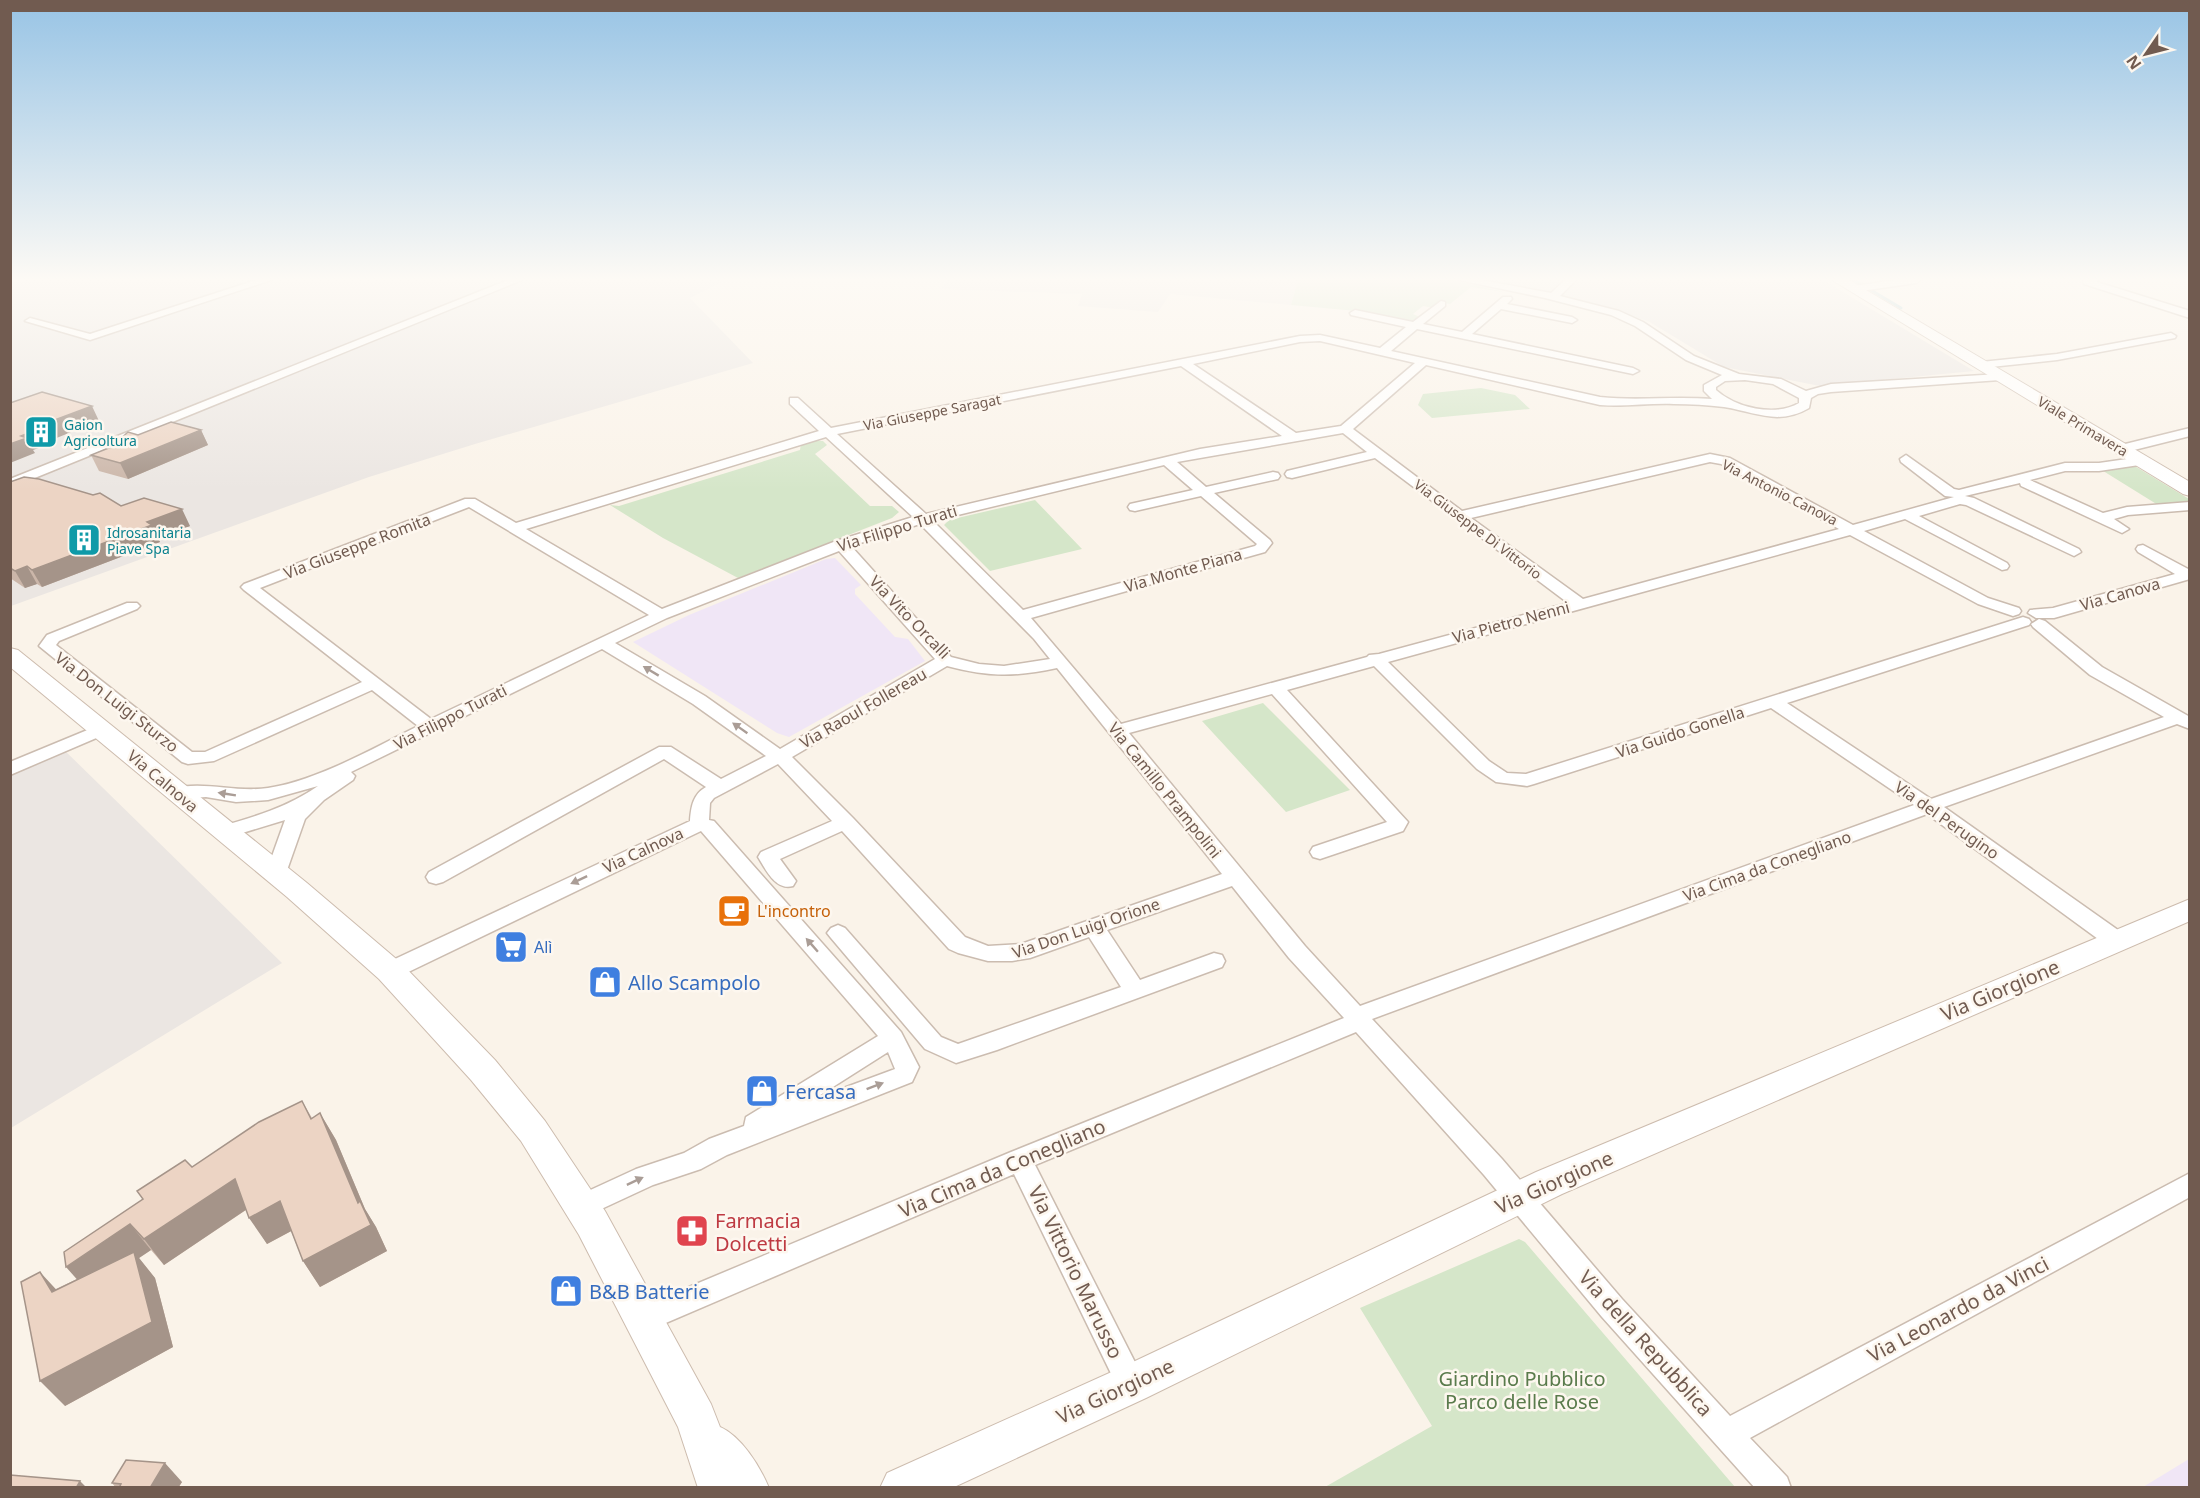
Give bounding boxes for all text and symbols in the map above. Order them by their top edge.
north arrow [2116,24,2176,84]
text: N [2121,51,2146,74]
street label: Via Giuseppe Saragat [862,389,1002,435]
street label: Viale Primavera [2034,392,2132,460]
building icon: Gaion Agricoltura [23,414,59,450]
place label: Gaion Agricoltura [64,415,137,450]
street label: Via Antonio Canova [1719,455,1841,529]
street label: Via Giuseppe Di Vittorio [1410,475,1546,583]
street label: Via Filippo Turati [834,499,960,557]
street label: Via Giuseppe Romita [280,508,434,584]
building icon: Idrosanitaria Piave Spa [66,522,102,558]
place label: Idrosanitaria Piave Spa [107,523,191,558]
street label: Via Monte Piana [1122,543,1244,597]
street label: Via Vito Orcalli [865,570,955,664]
street label: Via Canova [2077,572,2163,616]
street label: Via Pietro Nenni [1450,596,1572,648]
street label: Via Don Luigi Sturzo [51,647,183,757]
street label: Via Raoul Follereau [796,663,930,753]
one-way arrow [643,665,659,676]
street label: Via Filippo Turati [390,679,510,755]
street label: Via Guido Gonella [1613,701,1747,763]
street label: Via Camillo Prampolini [1103,717,1227,863]
one-way arrow [732,722,748,734]
street label: Via Calnova [123,745,203,817]
street label: Via del Perugino [1890,776,2004,864]
one-way arrow [217,789,236,798]
street label: Via Calnova [599,822,687,878]
street label: Via Cima da Conegliano [1680,825,1854,907]
one-way arrow [569,875,587,885]
street label: Via Don Luigi Orione [1009,892,1163,964]
cafe icon: L'incontro [716,893,752,929]
place label: L'incontro [757,900,831,922]
supermarket icon: Alì [493,929,529,965]
place label: Alì [534,936,552,958]
one-way arrow [806,938,819,953]
street label: Via Giorgione [1936,953,2064,1027]
shop icon: Allo Scampolo [587,964,623,1000]
place label: Allo Scampolo [628,969,761,996]
shop icon: Fercasa [744,1073,780,1109]
place label: Fercasa [785,1078,856,1105]
one-way arrow [866,1081,884,1091]
street label: Via Cima da Conegliano [895,1112,1109,1224]
street label: Via Giorgione [1491,1144,1617,1220]
one-way arrow [627,1177,644,1186]
street label: Via Vittorio Marusso [1022,1181,1130,1363]
place label: Farmacia Dolcetti [715,1207,801,1257]
pharmacy icon: Farmacia Dolcetti [674,1213,710,1249]
street label: Via Leonardo da Vinci [1863,1250,2053,1368]
street label: Via della Repubblica [1573,1264,1719,1422]
shop icon: B&B Batterie [548,1273,584,1309]
place label: B&B Batterie [589,1278,709,1305]
street label: Via Giorgione [1052,1352,1178,1430]
park label: Giardino Pubblico Parco delle Rose [1439,1365,1606,1415]

